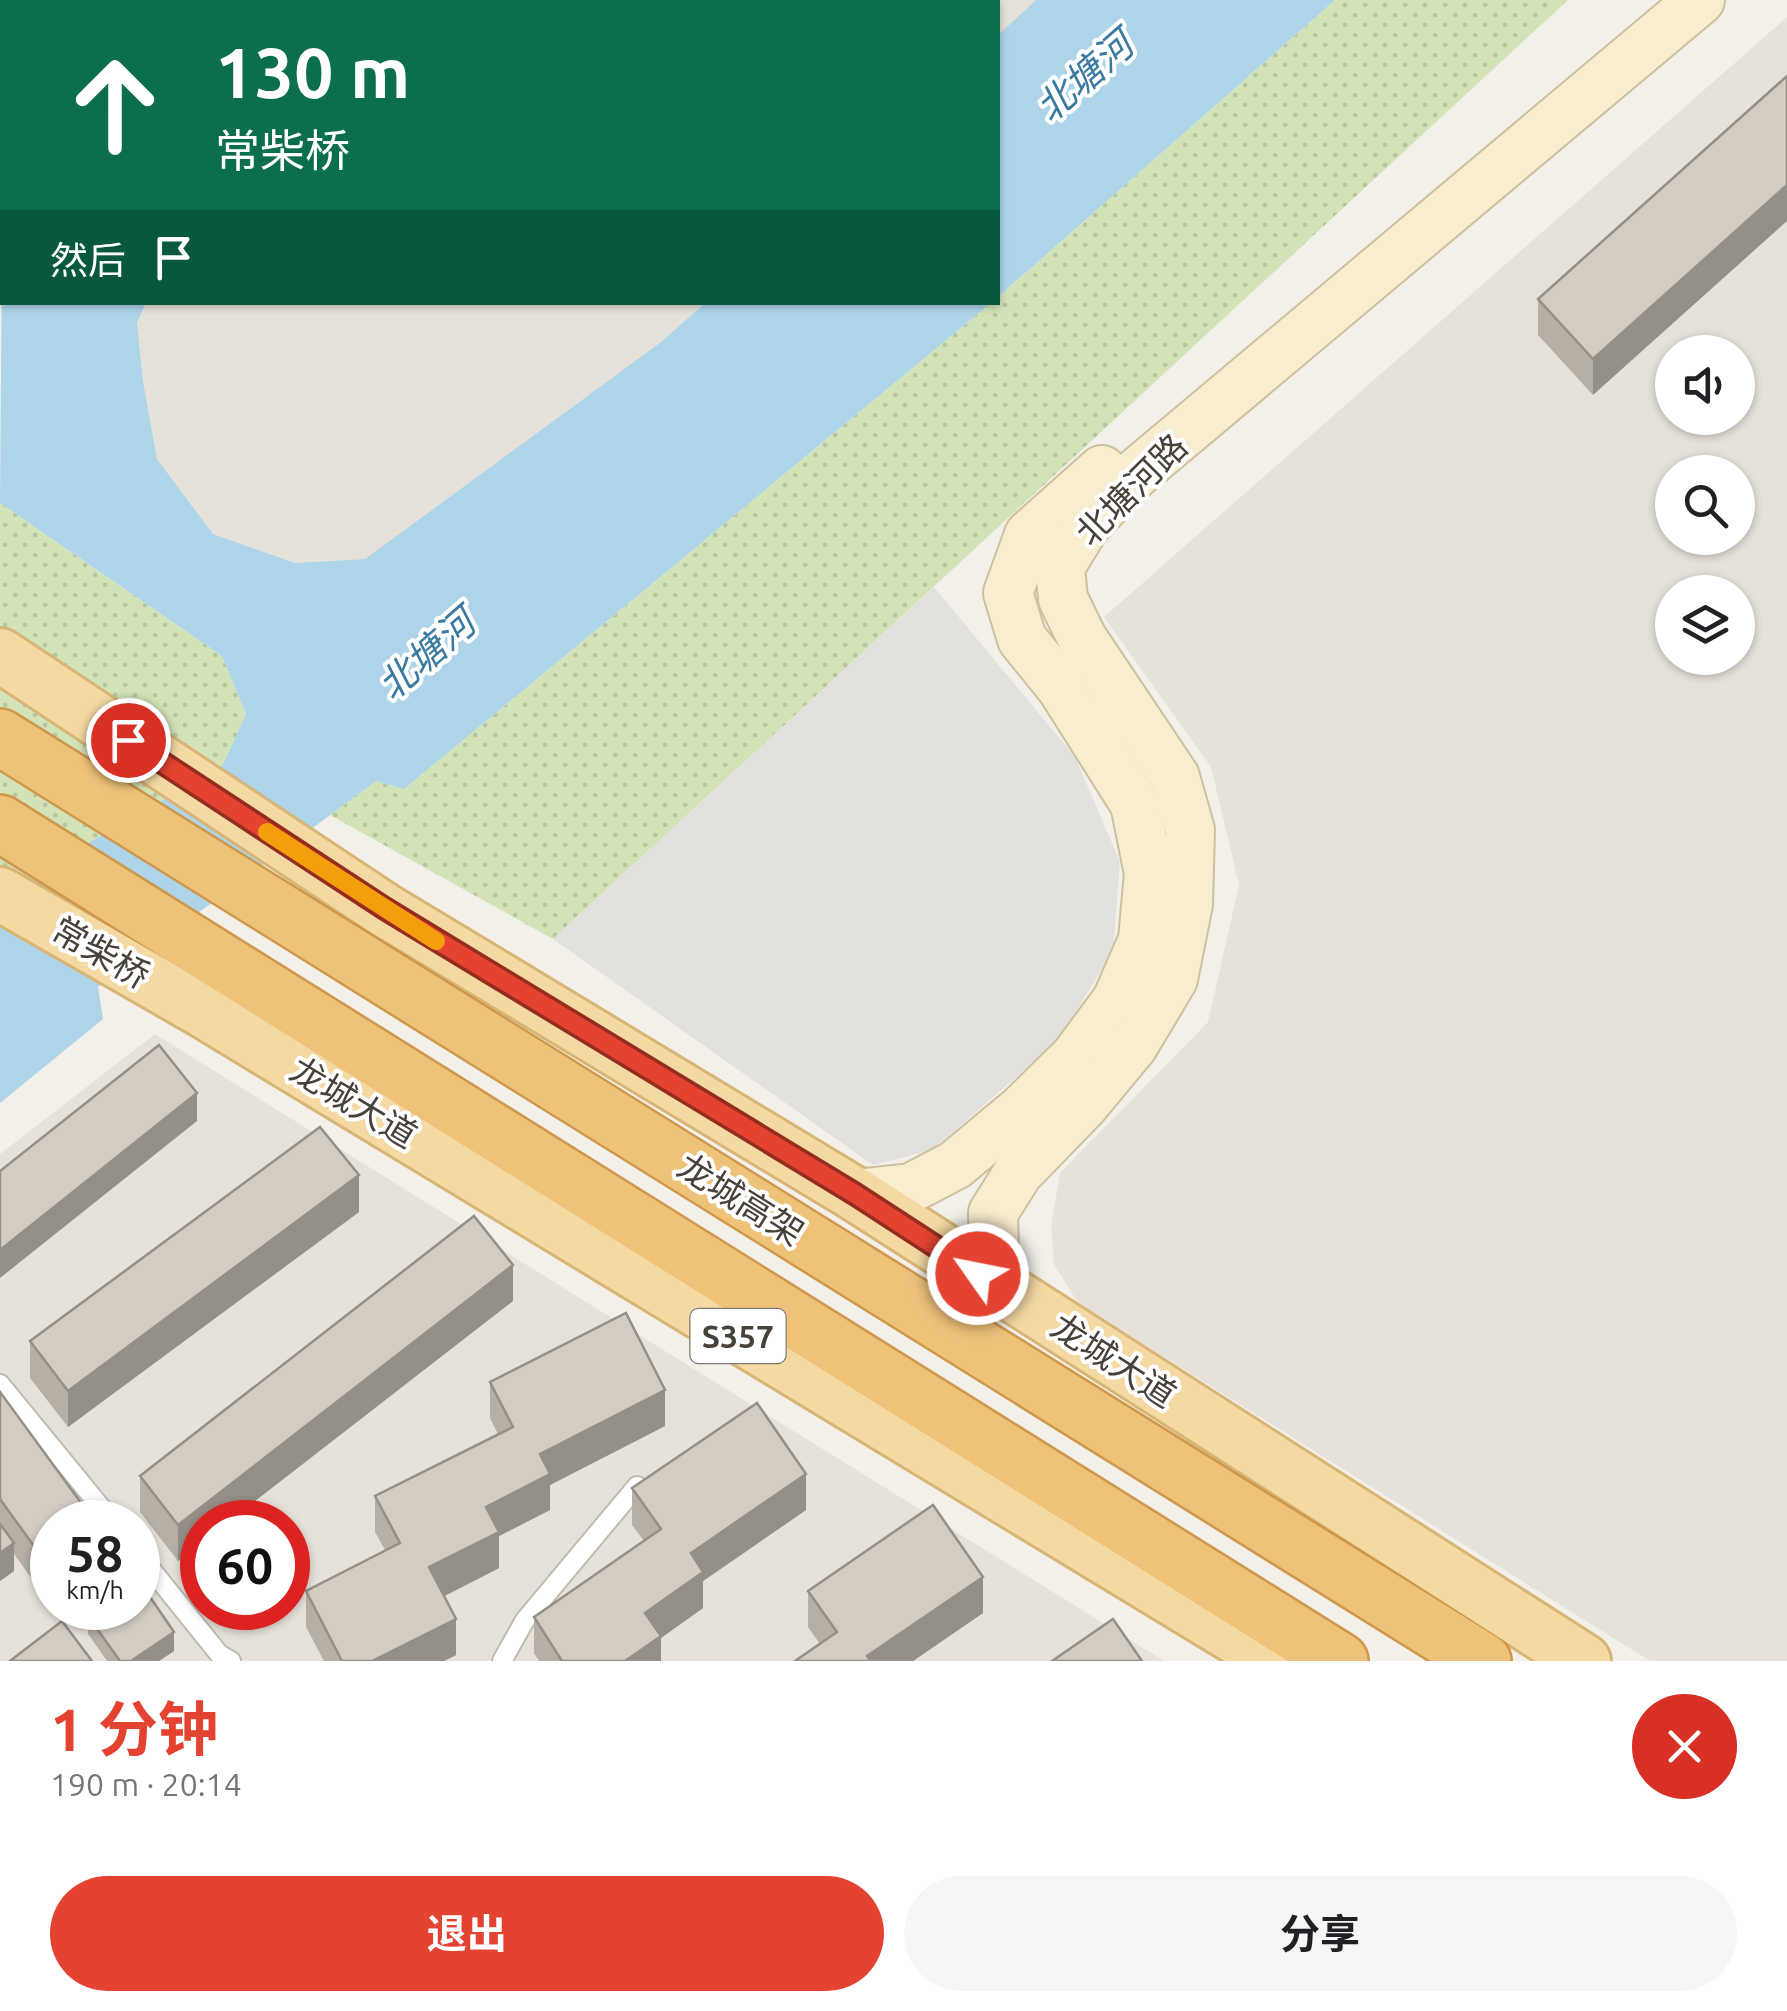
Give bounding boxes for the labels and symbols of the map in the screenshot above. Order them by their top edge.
water label: 北塘河 [1027,18,1146,129]
street label: 北塘河路 [1067,425,1195,553]
water label: 北塘河 [369,596,488,707]
pin [86,698,171,783]
street label: 常柴桥 [46,908,156,996]
street label: 龙城大道 [284,1049,424,1155]
street label: 龙城高架 [671,1145,811,1253]
position arrow [926,1222,1030,1326]
street label: 龙城大道 [1044,1305,1184,1415]
road number: S357 [690,1309,786,1363]
speed limit sign: 60 [180,1500,310,1630]

